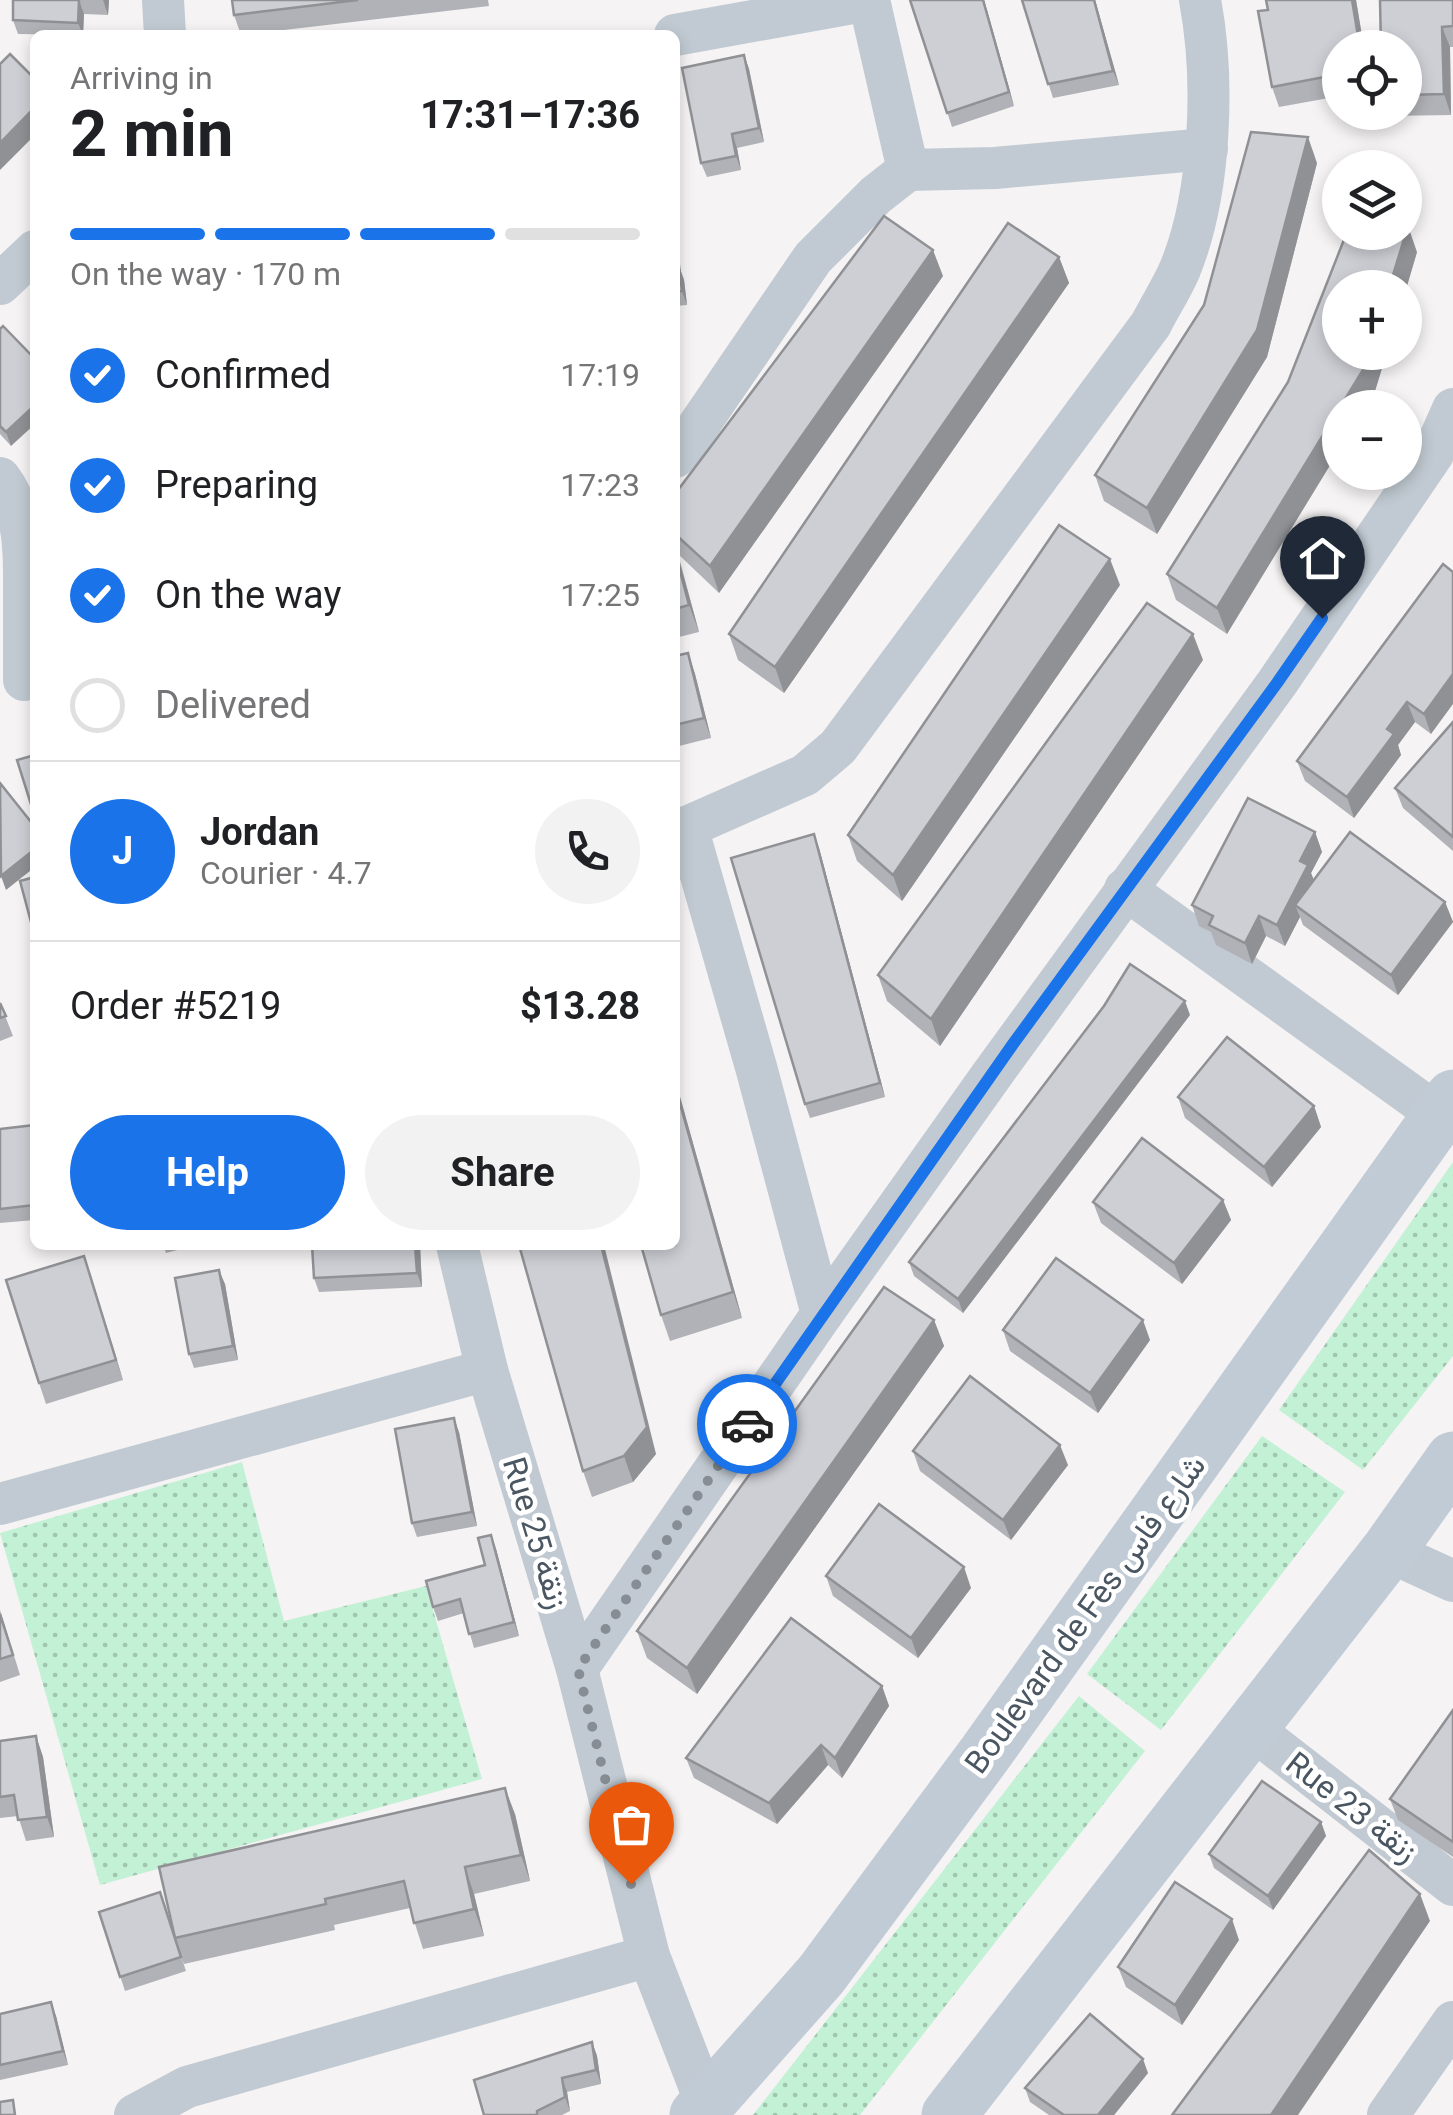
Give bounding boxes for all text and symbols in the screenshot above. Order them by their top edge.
map controls [1322,30,1422,490]
button: locate [1322,30,1422,130]
text: Arriving in [70,59,213,97]
text: 17:31–17:36 [420,93,640,137]
text: 2 min [70,96,233,172]
button: layers [1322,150,1422,250]
text: On the way · 170 m [70,255,341,293]
button: + [1322,270,1422,370]
icon: check [70,348,125,403]
text: Confirmed [155,353,331,397]
text: 17:19 [560,356,640,394]
button: − [1322,390,1422,490]
icon: check [70,458,125,513]
text: Preparing [155,463,318,507]
text: 17:23 [560,466,640,504]
pin [1280,516,1365,619]
icon: home [1295,531,1350,586]
icon: check [70,568,125,623]
text: On the way [155,573,341,617]
text: 17:25 [560,576,640,614]
text: Delivered [155,683,311,727]
button: phone [535,799,640,904]
text: Jordan [200,810,319,854]
text: J [112,829,133,873]
text: Courier · 4.7 [200,854,372,892]
text: Order #5219 [70,984,281,1028]
text: $13.28 [520,984,640,1028]
button: Help [70,1115,345,1230]
button: Share [365,1115,640,1230]
courier [697,1374,797,1474]
icon: car [720,1397,775,1452]
street label: Boulevard de Fès شارع فاس [957,1447,1216,1782]
street label: Rue 25 زنقة [494,1453,577,1614]
street label: Rue 23 زنقة [1278,1744,1425,1871]
pin [589,1782,674,1885]
icon: bag [604,1797,659,1852]

